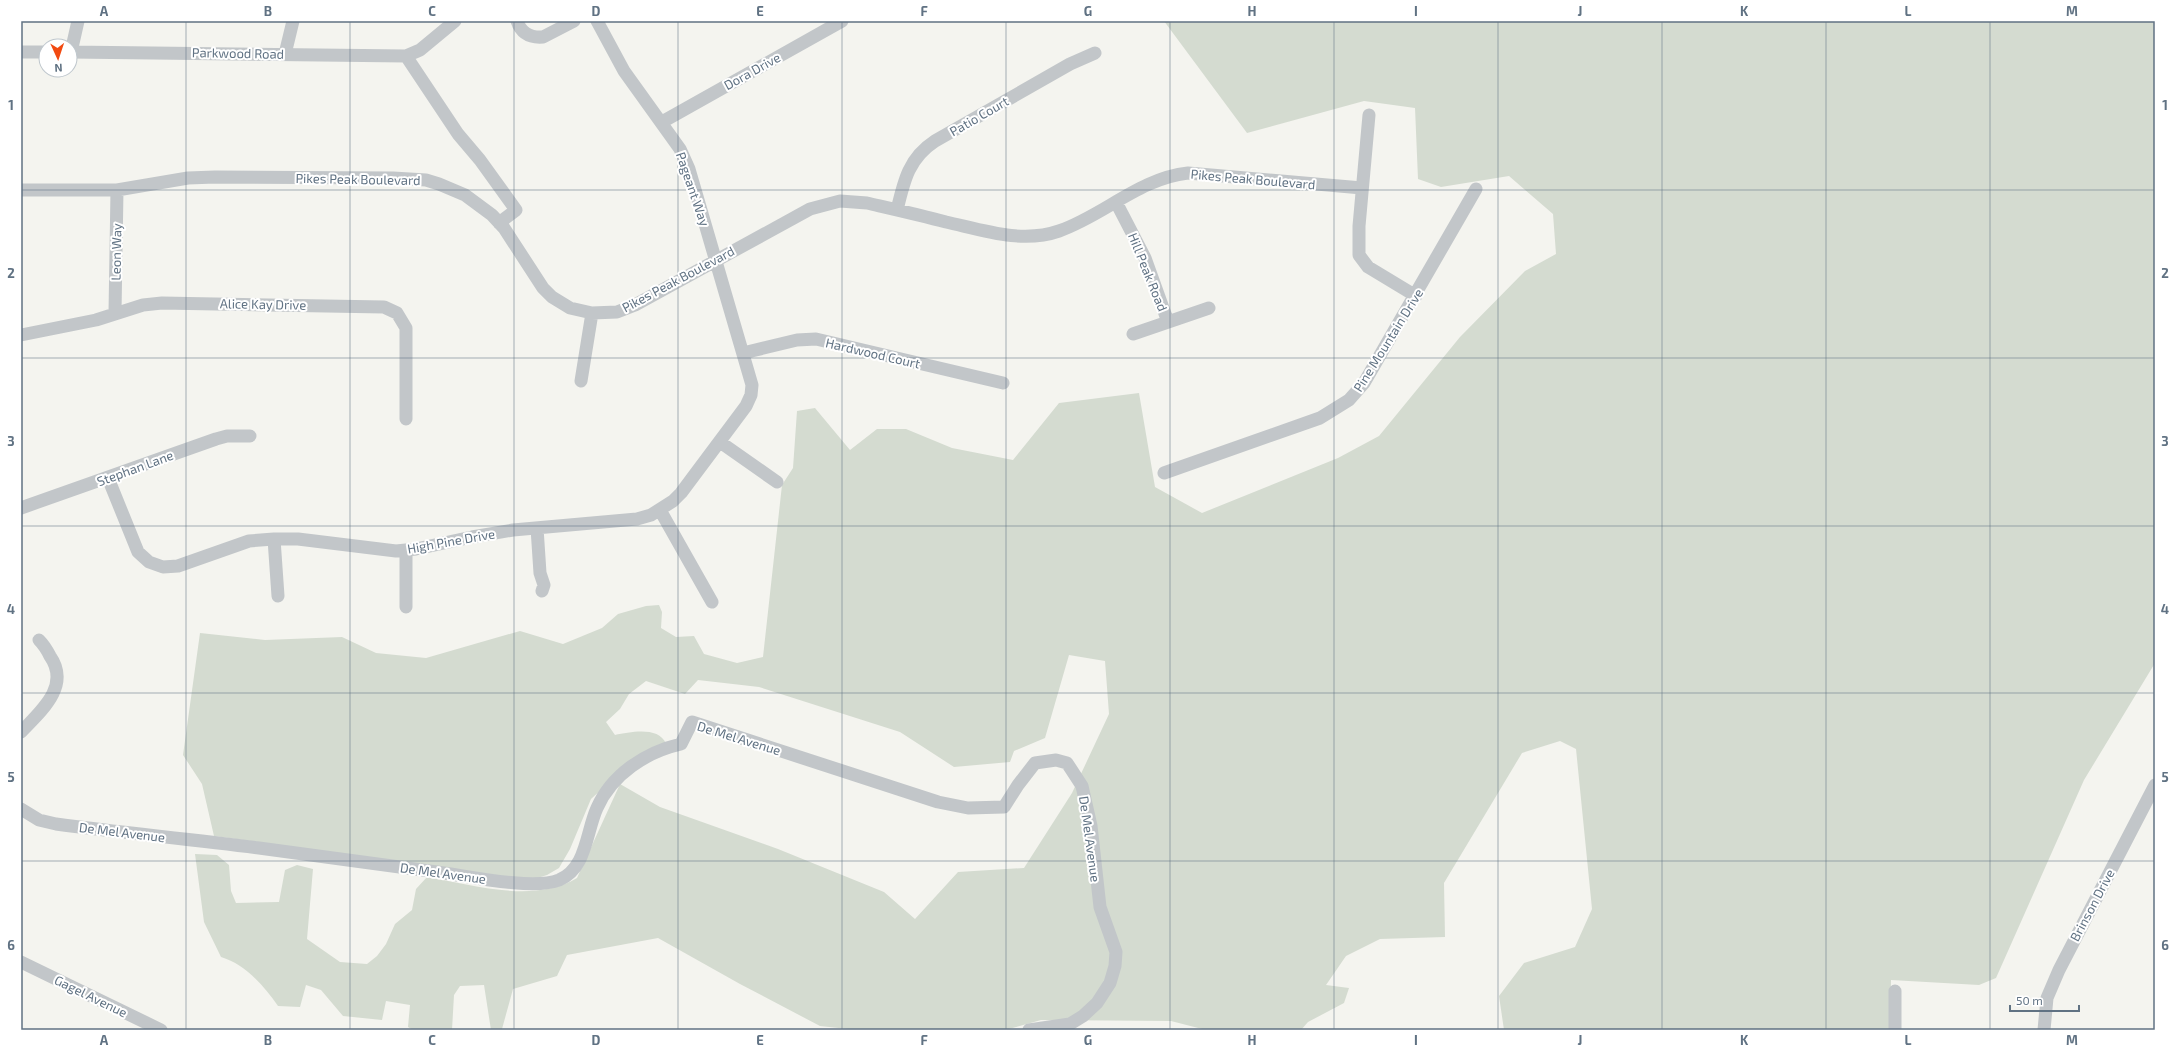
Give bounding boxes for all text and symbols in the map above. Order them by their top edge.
text: A [100,3,109,19]
text: B [264,3,272,19]
text: C [428,3,436,19]
text: D [592,3,601,19]
text: E [756,3,764,19]
text: F [920,3,928,19]
text: G [1084,3,1092,19]
text: H [1248,3,1257,19]
text: I [1414,3,1418,19]
text: J [1578,3,1582,19]
text: K [1740,3,1749,19]
text: L [1905,3,1912,19]
text: M [2066,3,2078,19]
north arrow [38,38,78,78]
street label: Parkwood Road [192,44,284,62]
street label: Dora Drive [721,49,783,93]
text: N [54,62,63,75]
street label: Patio Court [947,93,1011,139]
text: 1 [8,97,14,113]
text: 1 [2162,97,2168,113]
street label: Pageant Way [673,150,713,228]
street label: Pikes Peak Boulevard [1190,166,1316,192]
street label: Pikes Peak Boulevard [295,170,421,188]
street label: Leon Way [107,223,125,281]
street label: Hill Peak Road [1125,230,1171,314]
street label: Pikes Peak Boulevard [619,243,737,315]
text: 2 [7,265,15,281]
text: 2 [2161,265,2169,281]
street label: Pine Mountain Drive [1350,285,1426,395]
street label: Alice Kay Drive [220,295,306,313]
street label: Hardwood Court [824,334,922,372]
text: 3 [7,433,15,449]
text: 3 [2161,433,2169,449]
street label: Stephan Lane [95,447,175,489]
street label: High Pine Drive [406,525,496,557]
text: 4 [7,601,15,617]
text: 4 [2161,601,2169,617]
street label: De Mel Avenue [695,718,783,758]
text: 5 [7,769,15,785]
text: 5 [2161,769,2169,785]
street label: De Mel Avenue [1076,795,1104,883]
street label: De Mel Avenue [78,819,166,845]
street label: De Mel Avenue [399,859,487,887]
street label: Brinson Drive [2066,866,2118,944]
text: 6 [7,937,15,953]
text: 6 [2161,937,2169,953]
street label: Gagel Avenue [52,971,130,1021]
scale bar [2010,987,2079,1013]
text: 50 m [2016,993,2043,1007]
text: A [100,1032,109,1048]
text: B [264,1032,272,1048]
text: C [428,1032,436,1048]
text: D [592,1032,601,1048]
text: E [756,1032,764,1048]
text: F [920,1032,928,1048]
text: G [1084,1032,1092,1048]
text: H [1248,1032,1257,1048]
text: I [1414,1032,1418,1048]
text: J [1578,1032,1582,1048]
text: K [1740,1032,1749,1048]
text: L [1905,1032,1912,1048]
text: M [2066,1032,2078,1048]

